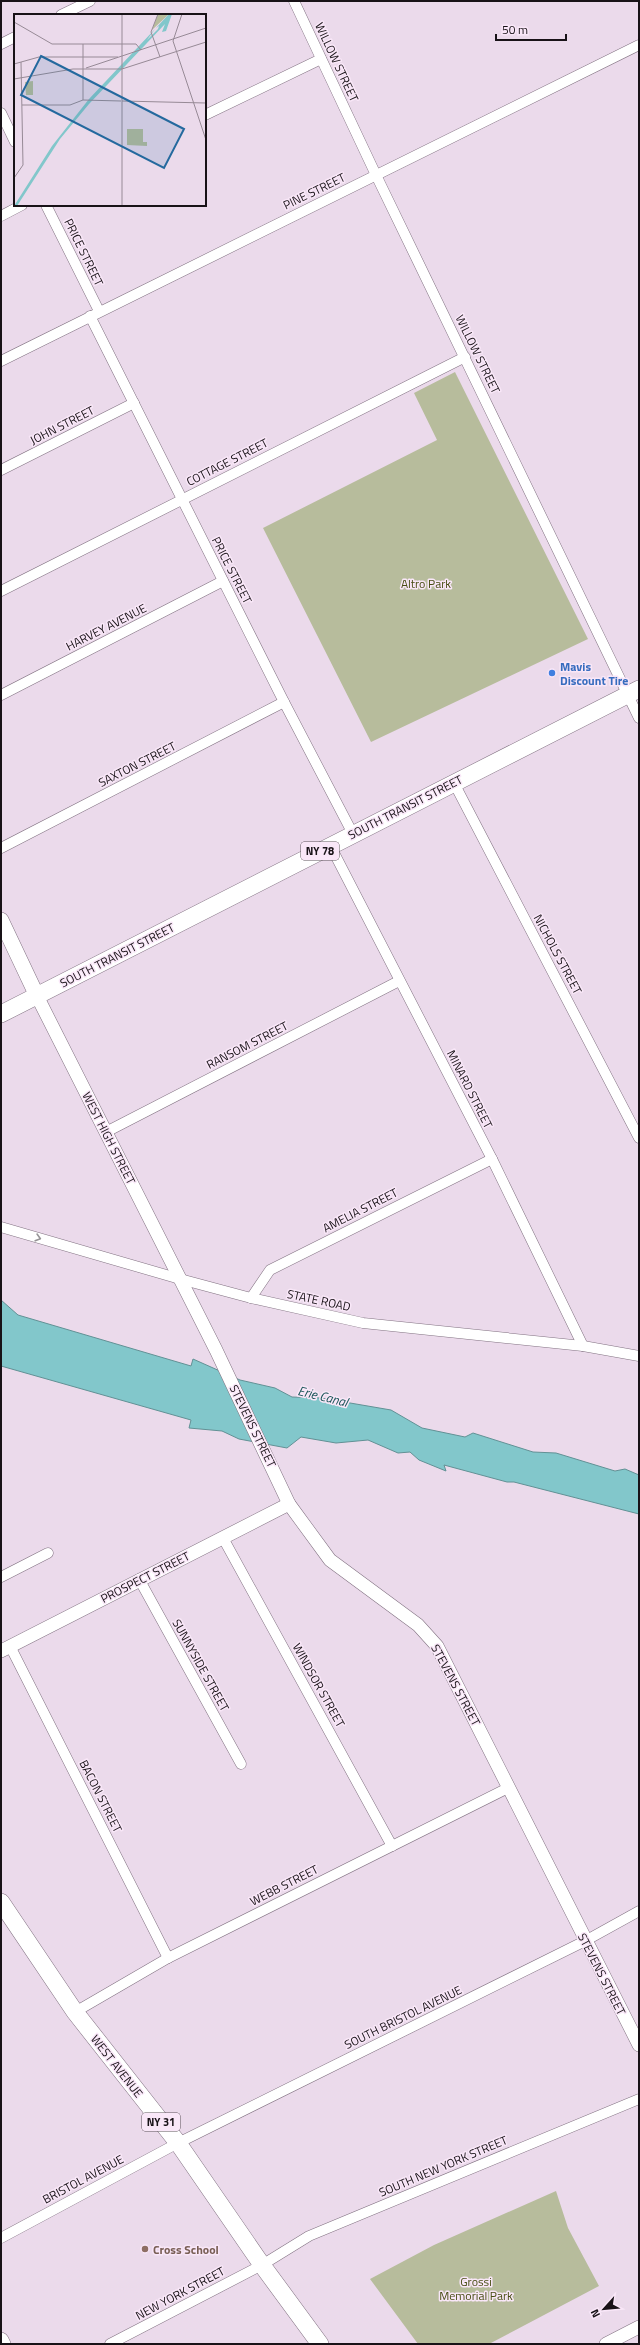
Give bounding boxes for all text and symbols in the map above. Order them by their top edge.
inset map [14,14,206,206]
scale bar [496,16,566,42]
street label: WILLOW STREET [310,19,364,106]
text: 50 m [502,20,528,39]
street label: PINE STREET [280,167,349,214]
street label: PRICE STREET [59,215,109,290]
street label: WILLOW STREET [451,311,506,397]
street label: JOHN STREET [26,400,98,449]
street label: COTTAGE STREET [183,433,272,491]
street label: PRICE STREET [207,533,257,607]
park label: Altro Park [401,574,451,593]
street label: HARVEY AVENUE [62,598,150,655]
place label: Mavis Discount Tire [560,657,628,690]
marker: Mavis Discount Tire [547,668,557,678]
street label: SAXTON STREET [95,736,180,792]
street label: SOUTH TRANSIT STREET [344,770,466,844]
road number: NY 78 [301,842,339,860]
street label: NICHOLS STREET [529,911,587,998]
street label: SOUTH TRANSIT STREET [56,918,178,992]
street label: RANSOM STREET [203,1016,292,1074]
street label: MINARD STREET [442,1046,498,1132]
street label: WEST HIGH STREET [77,1088,141,1188]
street label: AMELIA STREET [319,1183,402,1237]
one-way arrow [35,1233,42,1242]
street label: STATE ROAD [285,1284,353,1316]
water label: Erie Canal [296,1380,352,1412]
street label: STEVENS STREET [225,1381,282,1471]
street label: PROSPECT STREET [97,1546,194,1608]
street label: SUNNYSIDE STREET [168,1615,235,1715]
street label: WINDSOR STREET [288,1639,350,1731]
street label: STEVENS STREET [426,1641,486,1730]
street label: BACON STREET [75,1756,128,1836]
street label: WEBB STREET [246,1859,322,1910]
street label: STEVENS STREET [573,1930,631,2019]
street label: SOUTH BRISTOL AVENUE [341,1980,465,2054]
street label: WEST AVENUE [86,2030,148,2102]
road number: NY 31 [142,2113,180,2131]
street label: SOUTH NEW YORK STREET [376,2130,511,2202]
street label: BRISTOL AVENUE [39,2149,127,2208]
place label: Cross School [153,2240,219,2259]
marker: Cross School [140,2244,150,2254]
street label: NEW YORK STREET [132,2261,229,2325]
park label: Grossi Memorial Park [439,2272,513,2305]
north arrow [584,2289,624,2329]
text: N [586,2307,604,2321]

